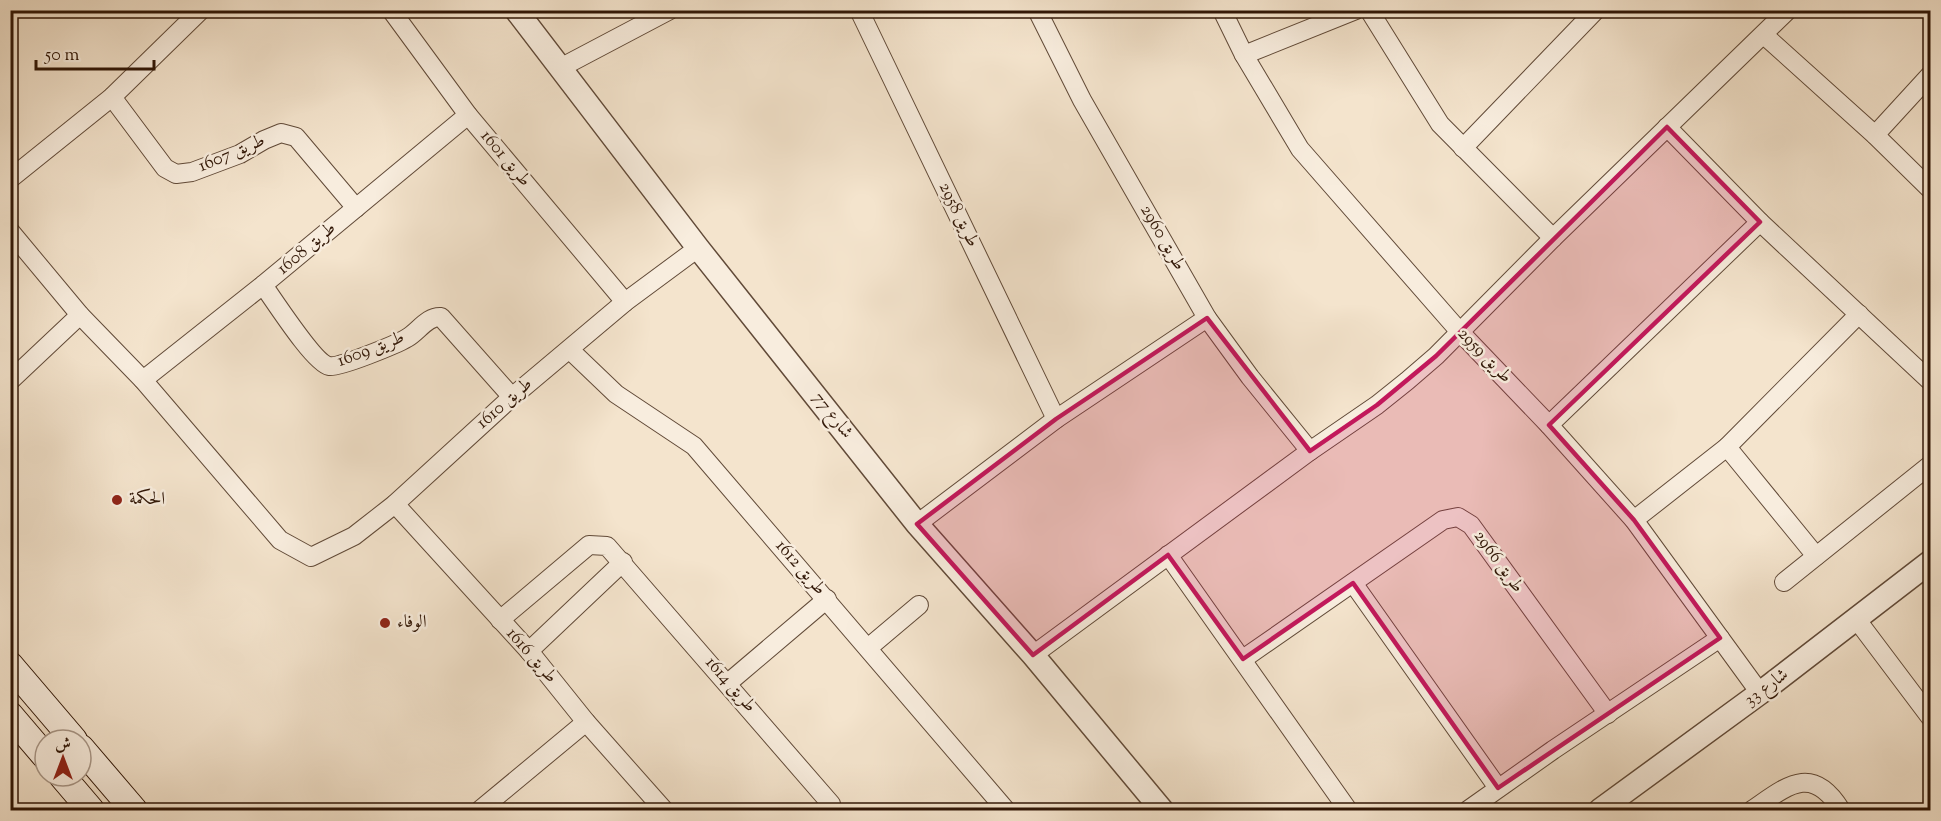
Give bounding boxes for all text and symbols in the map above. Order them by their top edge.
scale bar [36,33,154,71]
text: 50 m [44,43,80,69]
street label: طريق 1601 [473,125,537,193]
street label: طريق 1607 [195,128,269,180]
street label: طريق 2958 [931,178,985,252]
street label: طريق 2960 [1133,200,1191,276]
street label: طريق 1608 [272,216,342,282]
street label: طريق 2959 [1451,322,1517,390]
street label: طريق 1609 [334,325,408,375]
street label: طريق 1610 [471,372,539,436]
street label: شارع 77 [805,387,859,445]
place label: الحكمة [129,487,165,513]
marker: الحكمة [110,493,124,507]
street label: طريق 2966 [1466,525,1530,599]
street label: طريق 1612 [768,534,832,602]
place label: الوفاء [397,610,427,636]
marker: الوفاء [378,616,392,630]
street label: طريق 1616 [499,622,563,690]
street label: طريق 1614 [698,651,762,719]
street label: شارع 33 [1739,663,1795,713]
north arrow [33,728,93,788]
text: ش [55,734,71,757]

